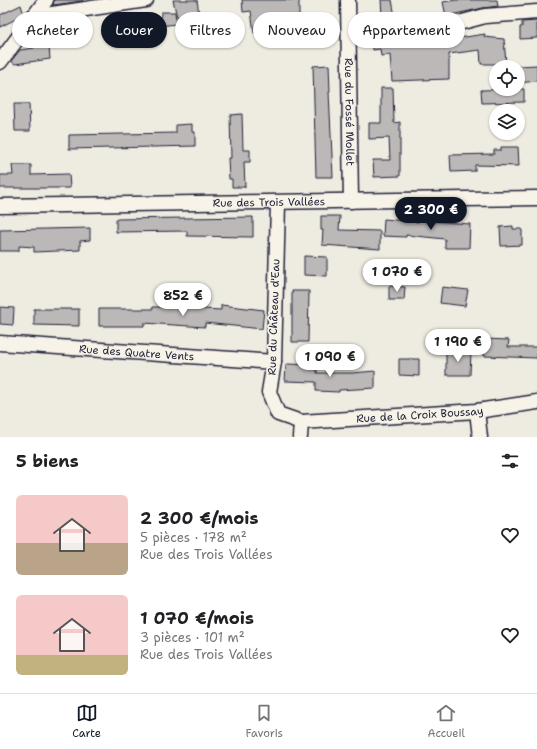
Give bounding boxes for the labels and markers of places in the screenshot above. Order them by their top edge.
pin: 2 300 € [394,197,468,231]
pin: 1 070 € [360,259,434,293]
pin: 852 € [155,283,211,317]
pin: 1 190 € [421,329,495,363]
pin: 1 090 € [293,344,367,378]

